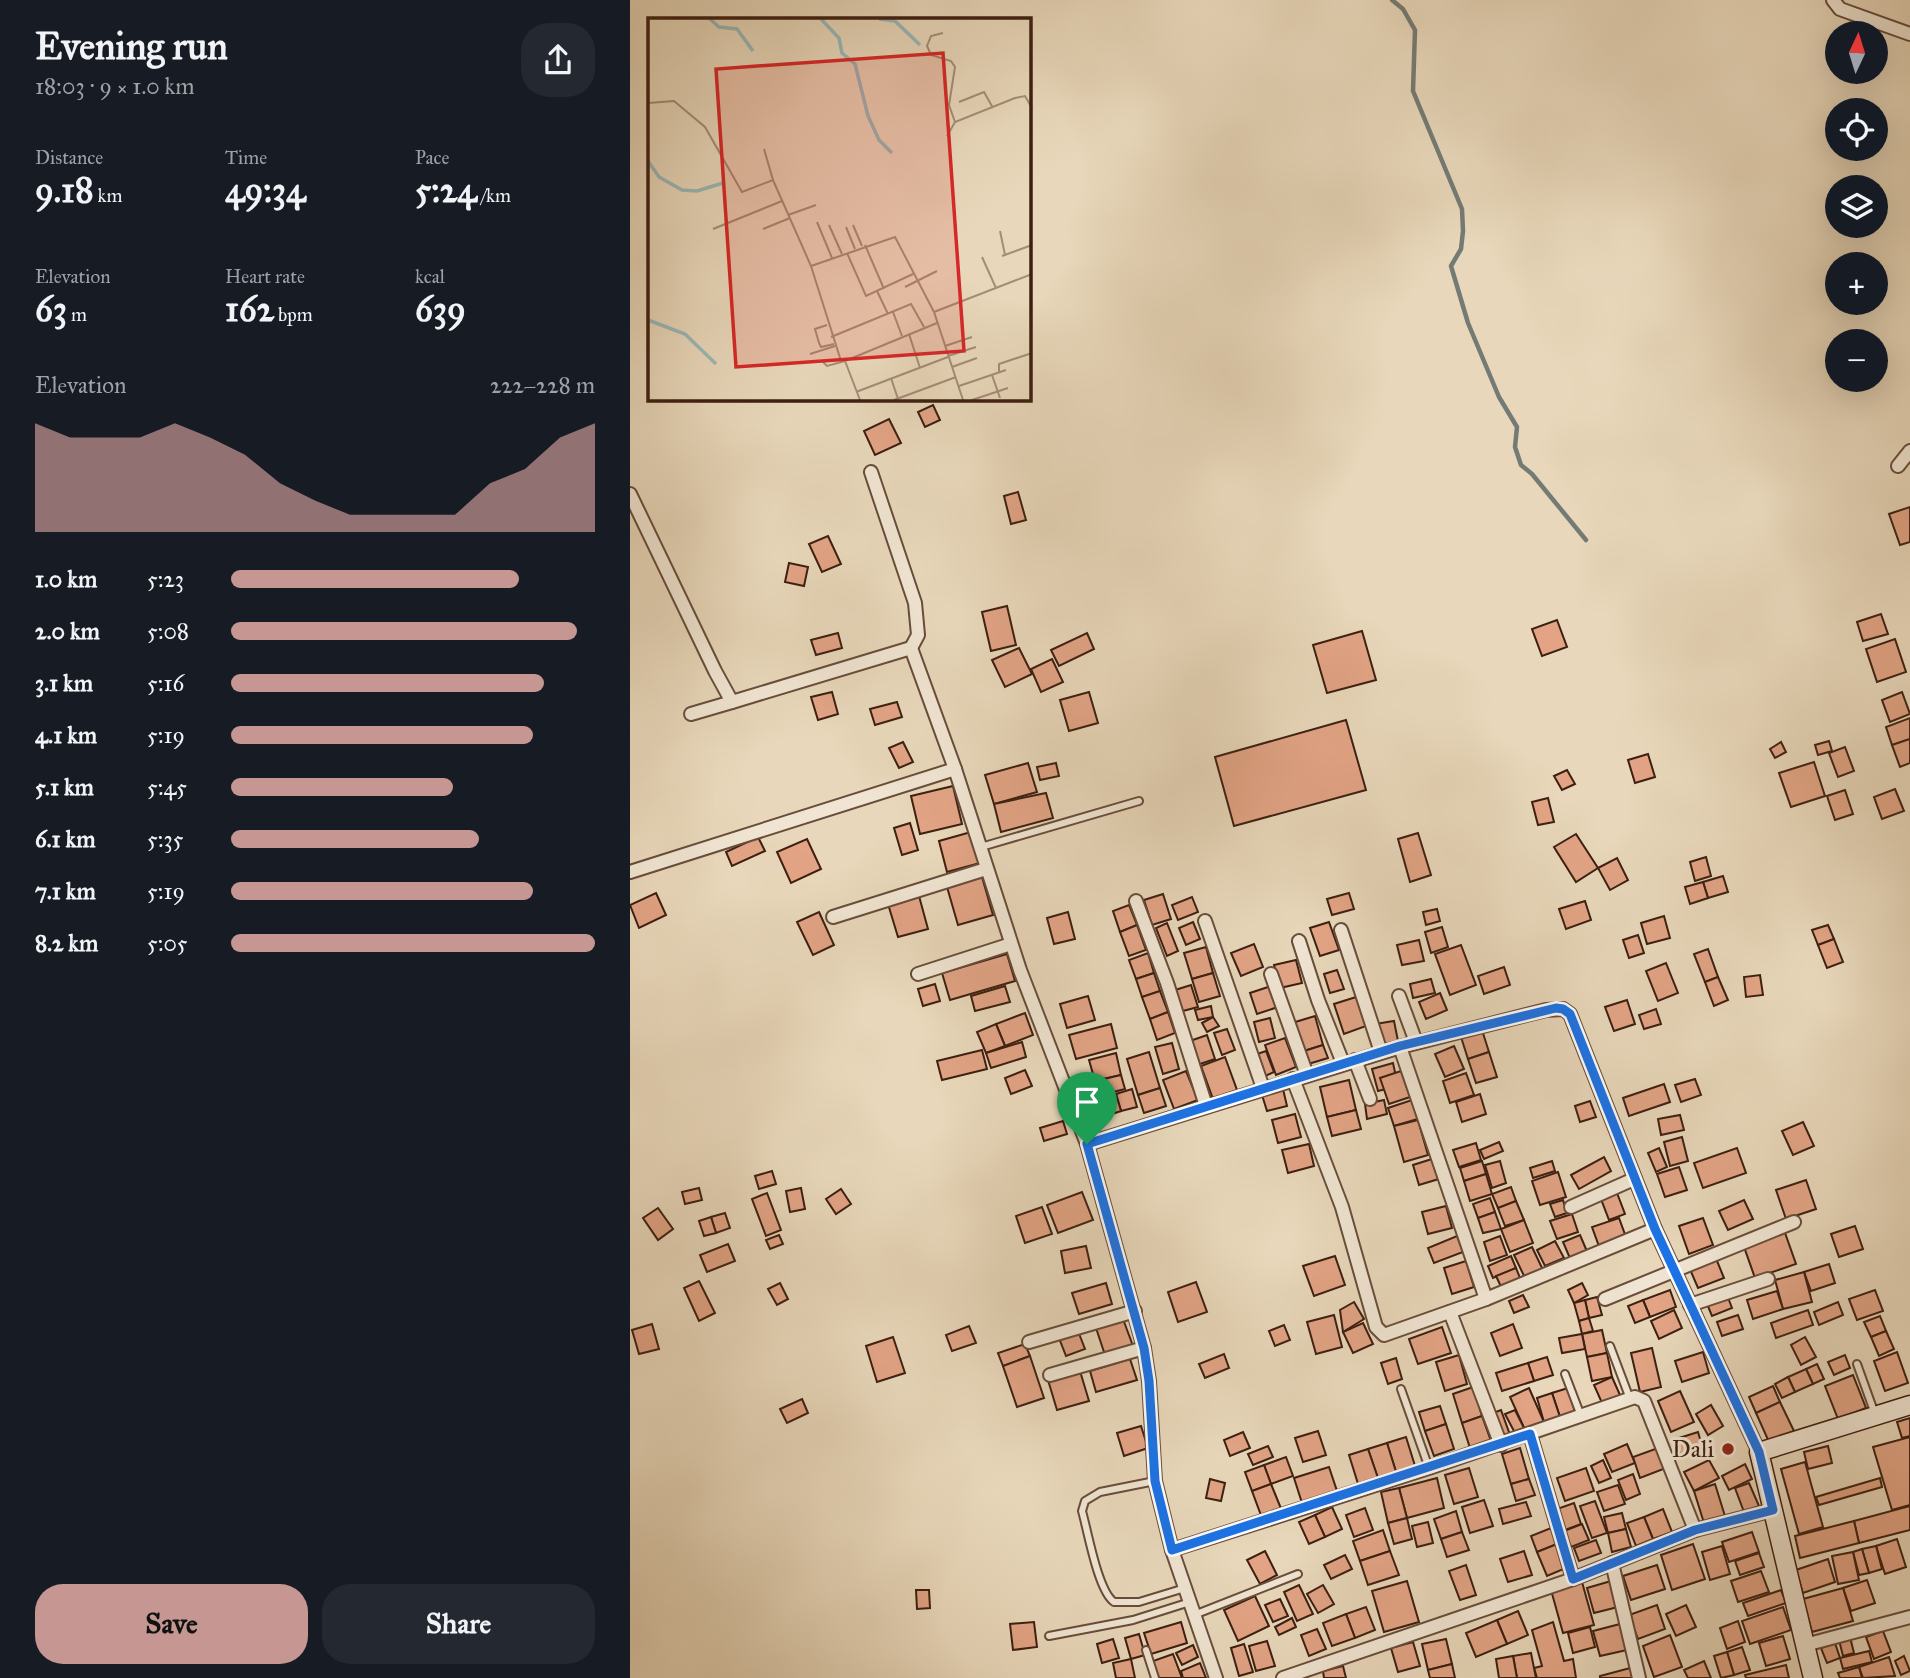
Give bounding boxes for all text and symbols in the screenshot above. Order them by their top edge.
inset map [648,18,1031,401]
north arrow [1825,21,1888,84]
map controls [1825,21,1888,392]
text: Evening run [35,23,228,69]
button: share [521,23,595,97]
text: 18:03 · 9 × 1.0 km [35,72,195,100]
button: locate [1825,98,1888,161]
text: Distance [35,146,103,169]
text: Time [225,146,267,169]
text: Pace [415,146,449,169]
text: 9.18 [35,169,94,212]
text: 49:34 [225,169,306,212]
text: 5:24 [415,169,477,212]
button: layers [1825,175,1888,238]
text: km [94,184,122,207]
text: /km [477,184,511,207]
button: + [1825,252,1888,315]
text: Elevation [35,265,110,288]
text: Heart rate [225,265,305,288]
text: kcal [415,265,445,288]
text: 63 [35,288,67,331]
text: 162 [225,288,274,331]
text: 639 [415,288,466,331]
text: m [67,303,87,326]
text: bpm [274,303,313,326]
button: − [1825,329,1888,392]
text: Elevation [35,371,126,399]
text: 222–228 m [490,371,595,399]
text: 1.0 km [35,565,97,593]
text: 5:23 [147,565,184,593]
text: 2.0 km [35,617,100,645]
text: 5:08 [147,617,189,645]
text: 3.1 km [35,669,93,697]
text: 5:16 [147,669,184,697]
text: 4.1 km [35,721,97,749]
text: 5:19 [147,721,185,749]
text: 5.1 km [35,773,94,801]
text: 5:45 [147,773,187,801]
text: 6.1 km [35,825,96,853]
text: 5:35 [147,825,183,853]
text: 7.1 km [35,877,96,905]
text: 5:19 [147,877,185,905]
text: 8.2 km [35,929,98,957]
text: 5:05 [147,929,188,957]
pin [1057,1072,1117,1144]
icon: arrive [1068,1083,1106,1121]
place label: Dali [1672,1434,1714,1464]
marker: Dali [1720,1441,1736,1457]
button: Save [35,1584,308,1664]
button: Share [322,1584,595,1664]

